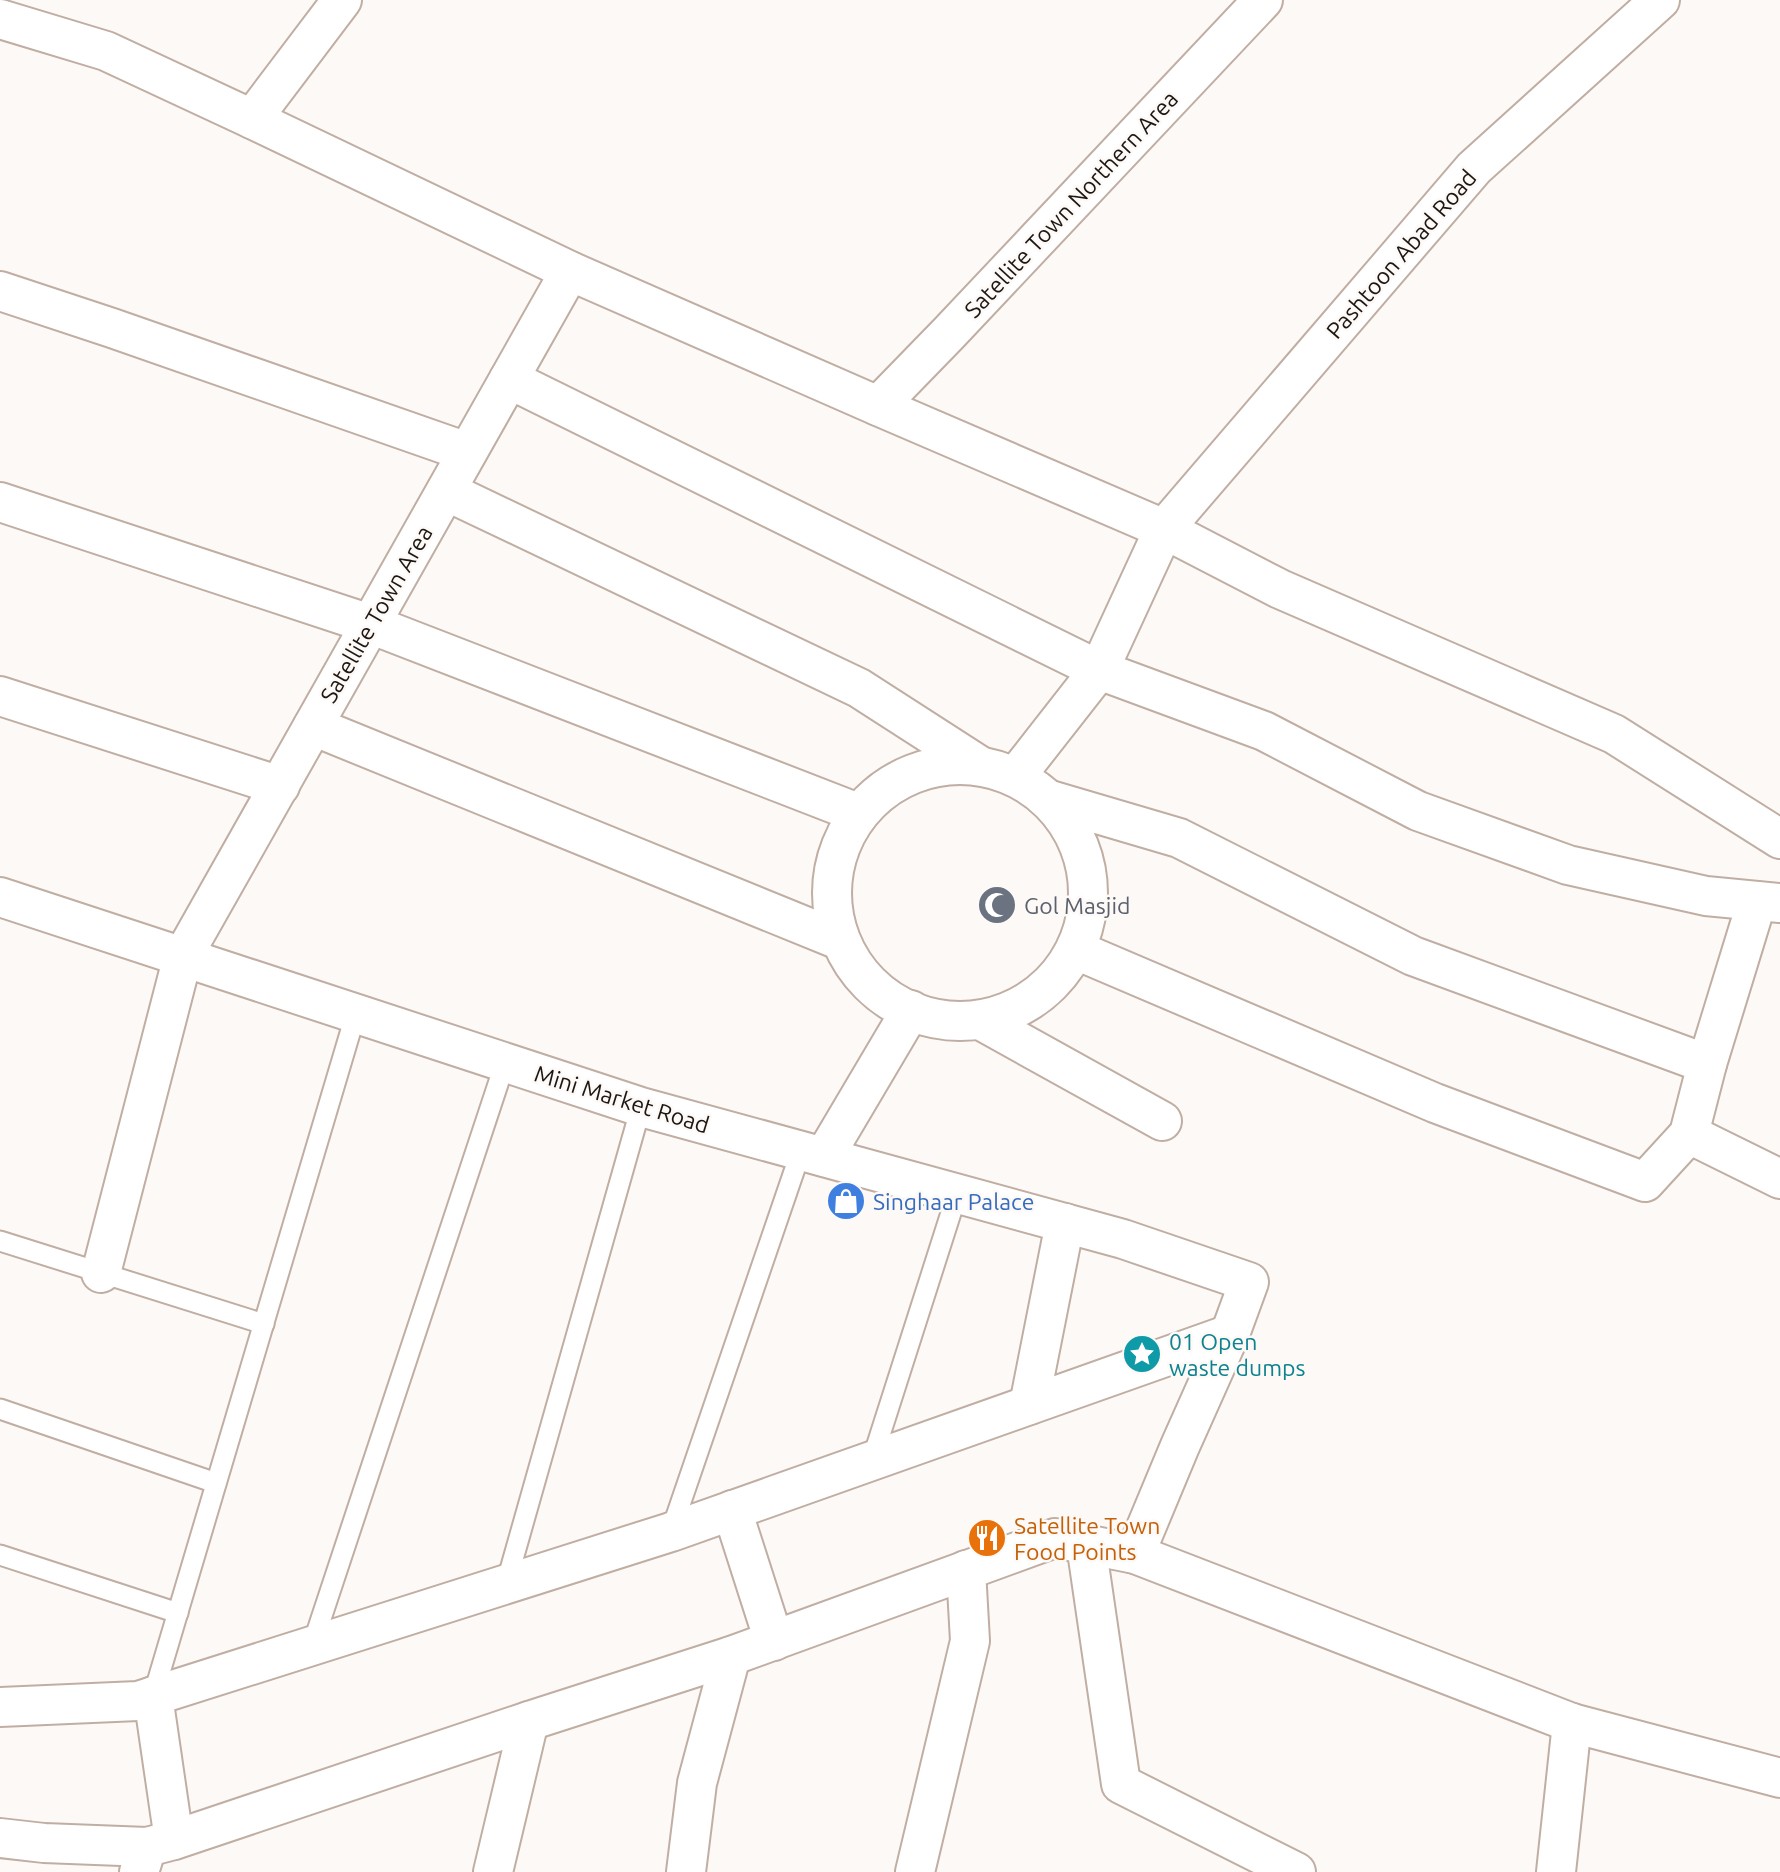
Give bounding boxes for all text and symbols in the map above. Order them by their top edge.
street label: Satellite Town Northern Area [959,86,1183,322]
street label: Pashtoon Abad Road [1321,165,1481,343]
street label: Satellite Town Area [315,521,437,707]
mosque icon: Gol Masjid [976,884,1018,926]
place label: Gol Masjid [1024,893,1130,918]
street label: Mini Market Road [532,1061,712,1137]
shop icon: Singhaar Palace [825,1180,867,1222]
place label: Singhaar Palace [873,1189,1034,1214]
place label: 01 Open waste dumps [1169,1329,1305,1380]
place icon: 01 Open waste dumps [1121,1333,1163,1375]
place label: Satellite Town Food Points [1014,1513,1160,1564]
restaurant icon: Satellite Town Food Points [966,1517,1008,1559]

